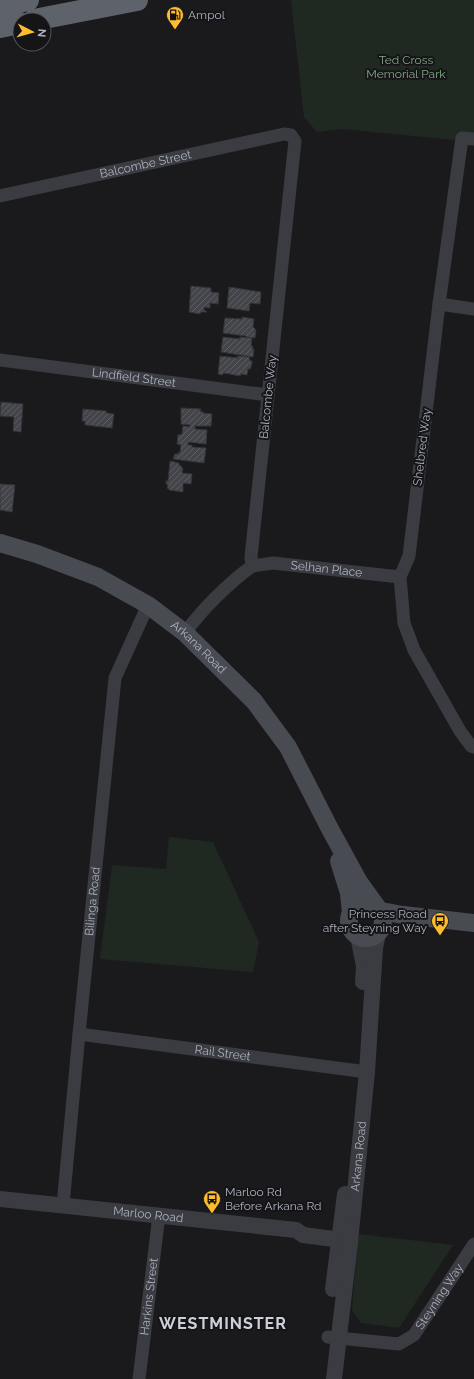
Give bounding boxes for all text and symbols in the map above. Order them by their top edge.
fuel station icon: Ampol [165,5,185,30]
place label: Ampol [188,8,226,22]
north arrow [12,12,52,52]
text: N [35,28,48,38]
park label: Ted Cross Memorial Park [366,53,446,81]
street label: Balcombe Street [98,147,193,181]
street label: Balcombe Way [257,354,279,440]
street label: Lindfield Street [91,365,177,390]
street label: Shelbred Way [410,407,434,487]
street label: Selhan Place [290,558,363,580]
street label: Arkana Road [168,618,229,676]
street label: Bilinga Road [82,866,103,937]
place label: Princess Road after Steyning Way [323,907,427,935]
bus stop icon: Princess Road after Steyning Way [430,911,450,936]
street label: Rail Street [194,1042,252,1064]
street label: Arkana Road [348,1121,369,1192]
place label: Marloo Rd Before Arkana Rd [225,1185,322,1213]
bus stop icon: Marloo Rd Before Arkana Rd [202,1189,222,1214]
street label: Marloo Road [112,1204,184,1225]
street label: Harkins Street [137,1257,161,1336]
street label: Steyning Way [413,1260,466,1332]
district label: WESTMINSTER [159,1314,287,1333]

